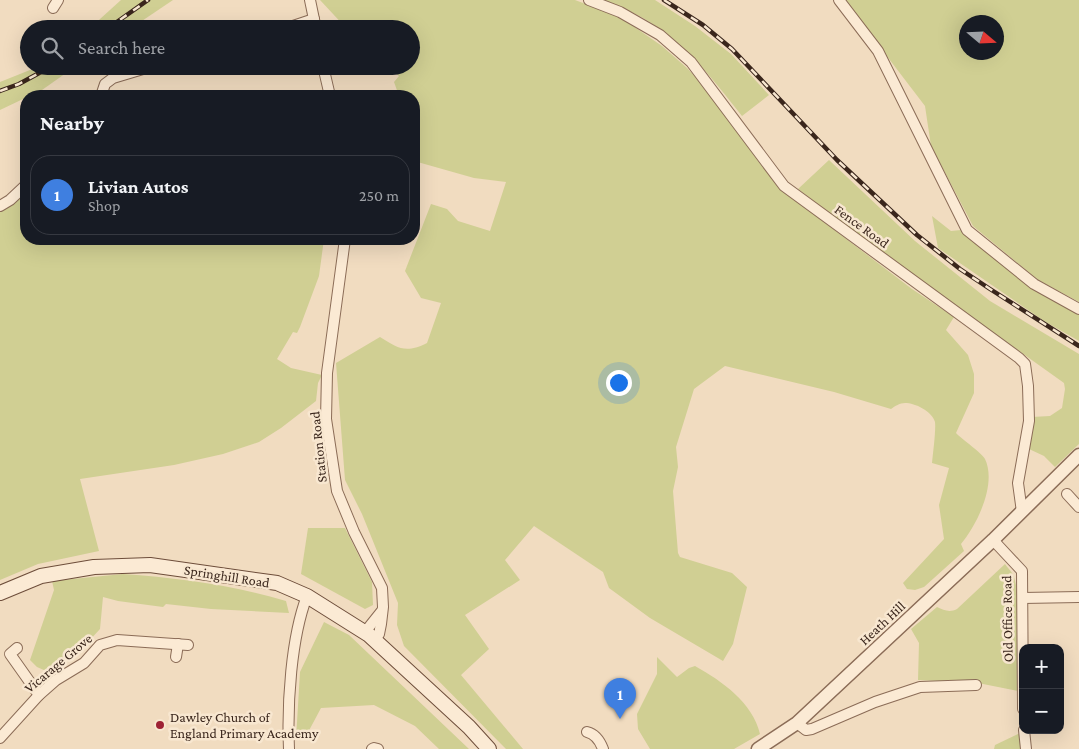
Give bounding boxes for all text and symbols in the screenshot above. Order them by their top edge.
north arrow [959,15,1004,60]
search box [20,20,420,75]
icon: search [38,34,66,62]
text: Search here [78,37,165,58]
text: Nearby [40,111,104,135]
text: Livian Autos [88,176,189,197]
text: 1 [54,187,60,204]
text: 250 m [359,187,399,204]
text: Shop [88,197,120,214]
street label: Fence Road [832,201,893,251]
your location [606,370,632,396]
street label: Station Road [306,410,330,483]
street label: Springhill Road [183,561,272,591]
street label: Old Office Road [998,575,1016,663]
street label: Heath Hill [856,598,908,648]
street label: Vicarage Grove [21,630,95,696]
map controls [1019,644,1064,734]
button: + [1019,644,1064,689]
pin: 1 [604,678,636,719]
button: − [1019,689,1064,734]
place label: Dawley Church of England Primary Academy [170,709,319,741]
marker: Dawley Church of England Primary Academy [154,719,166,731]

